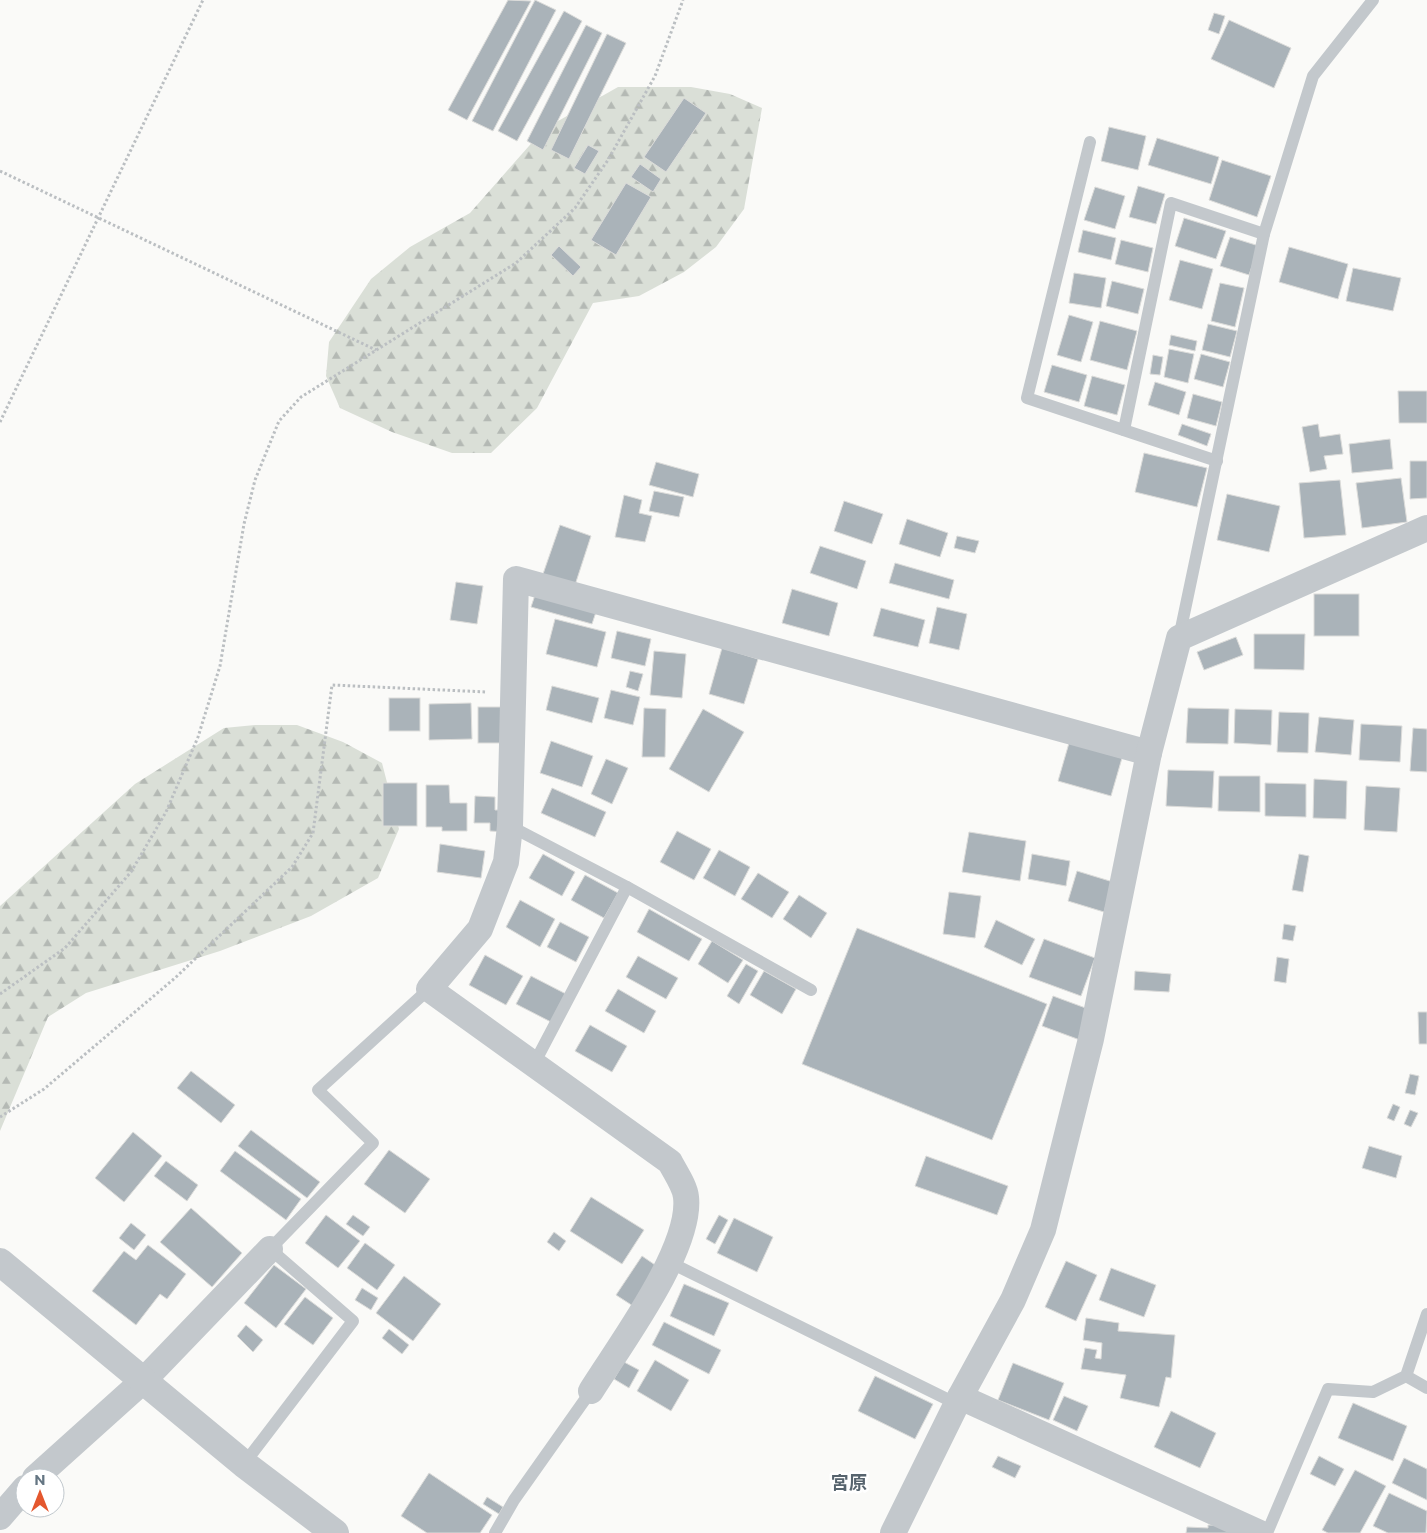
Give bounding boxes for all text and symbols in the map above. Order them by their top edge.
north arrow [15,1468,65,1518]
text: N [34,1471,46,1489]
district label: 宮原 [831,1472,867,1494]

